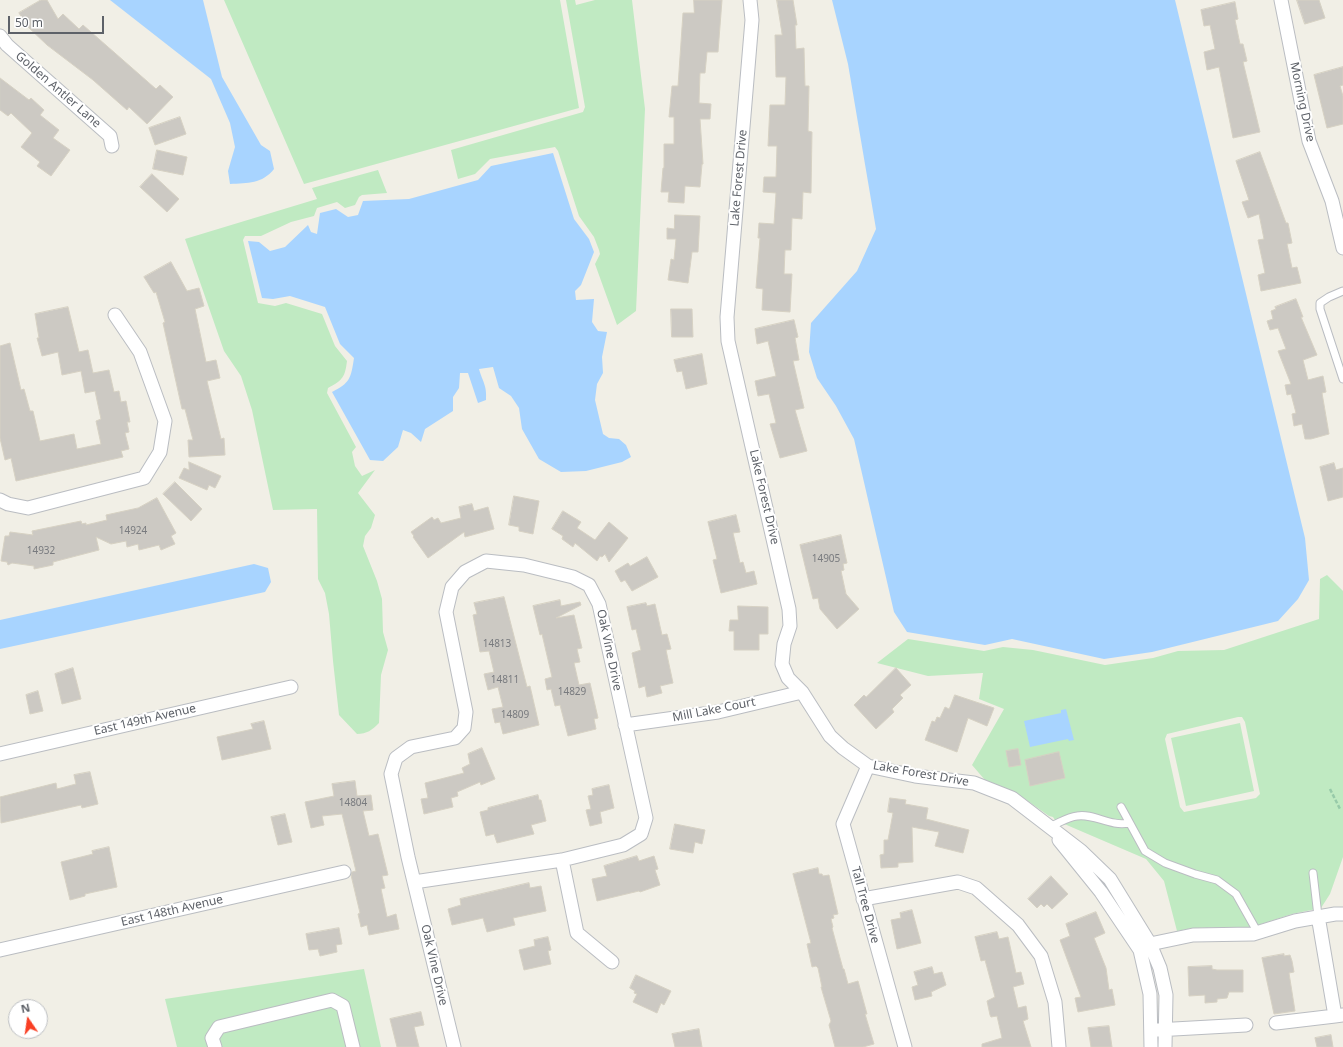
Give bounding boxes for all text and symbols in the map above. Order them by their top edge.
scale bar [10,8,106,34]
text: 50 m [15,14,43,31]
street label: Golden Antler Lane [12,49,104,131]
street label: Morning Drive [1287,61,1317,143]
street label: Lake Forest Drive [728,129,750,227]
street label: Lake Forest Drive [746,448,782,546]
house number: 14924 [119,525,147,537]
house number: 14932 [27,545,55,557]
house number: 14905 [812,553,840,565]
street label: Oak Vine Drive [593,608,625,692]
house number: 14813 [483,638,511,650]
house number: 14811 [491,674,519,686]
house number: 14829 [558,686,586,698]
street label: Mill Lake Court [671,695,757,725]
street label: East 149th Avenue [93,701,197,739]
house number: 14809 [501,709,529,721]
street label: Lake Forest Drive [872,758,970,790]
house number: 14804 [339,797,367,809]
street label: Tall Tree Drive [848,865,882,945]
street label: East 148th Avenue [120,892,224,930]
street label: Oak Vine Drive [418,923,450,1007]
north arrow [8,999,48,1039]
text: N [19,999,31,1016]

